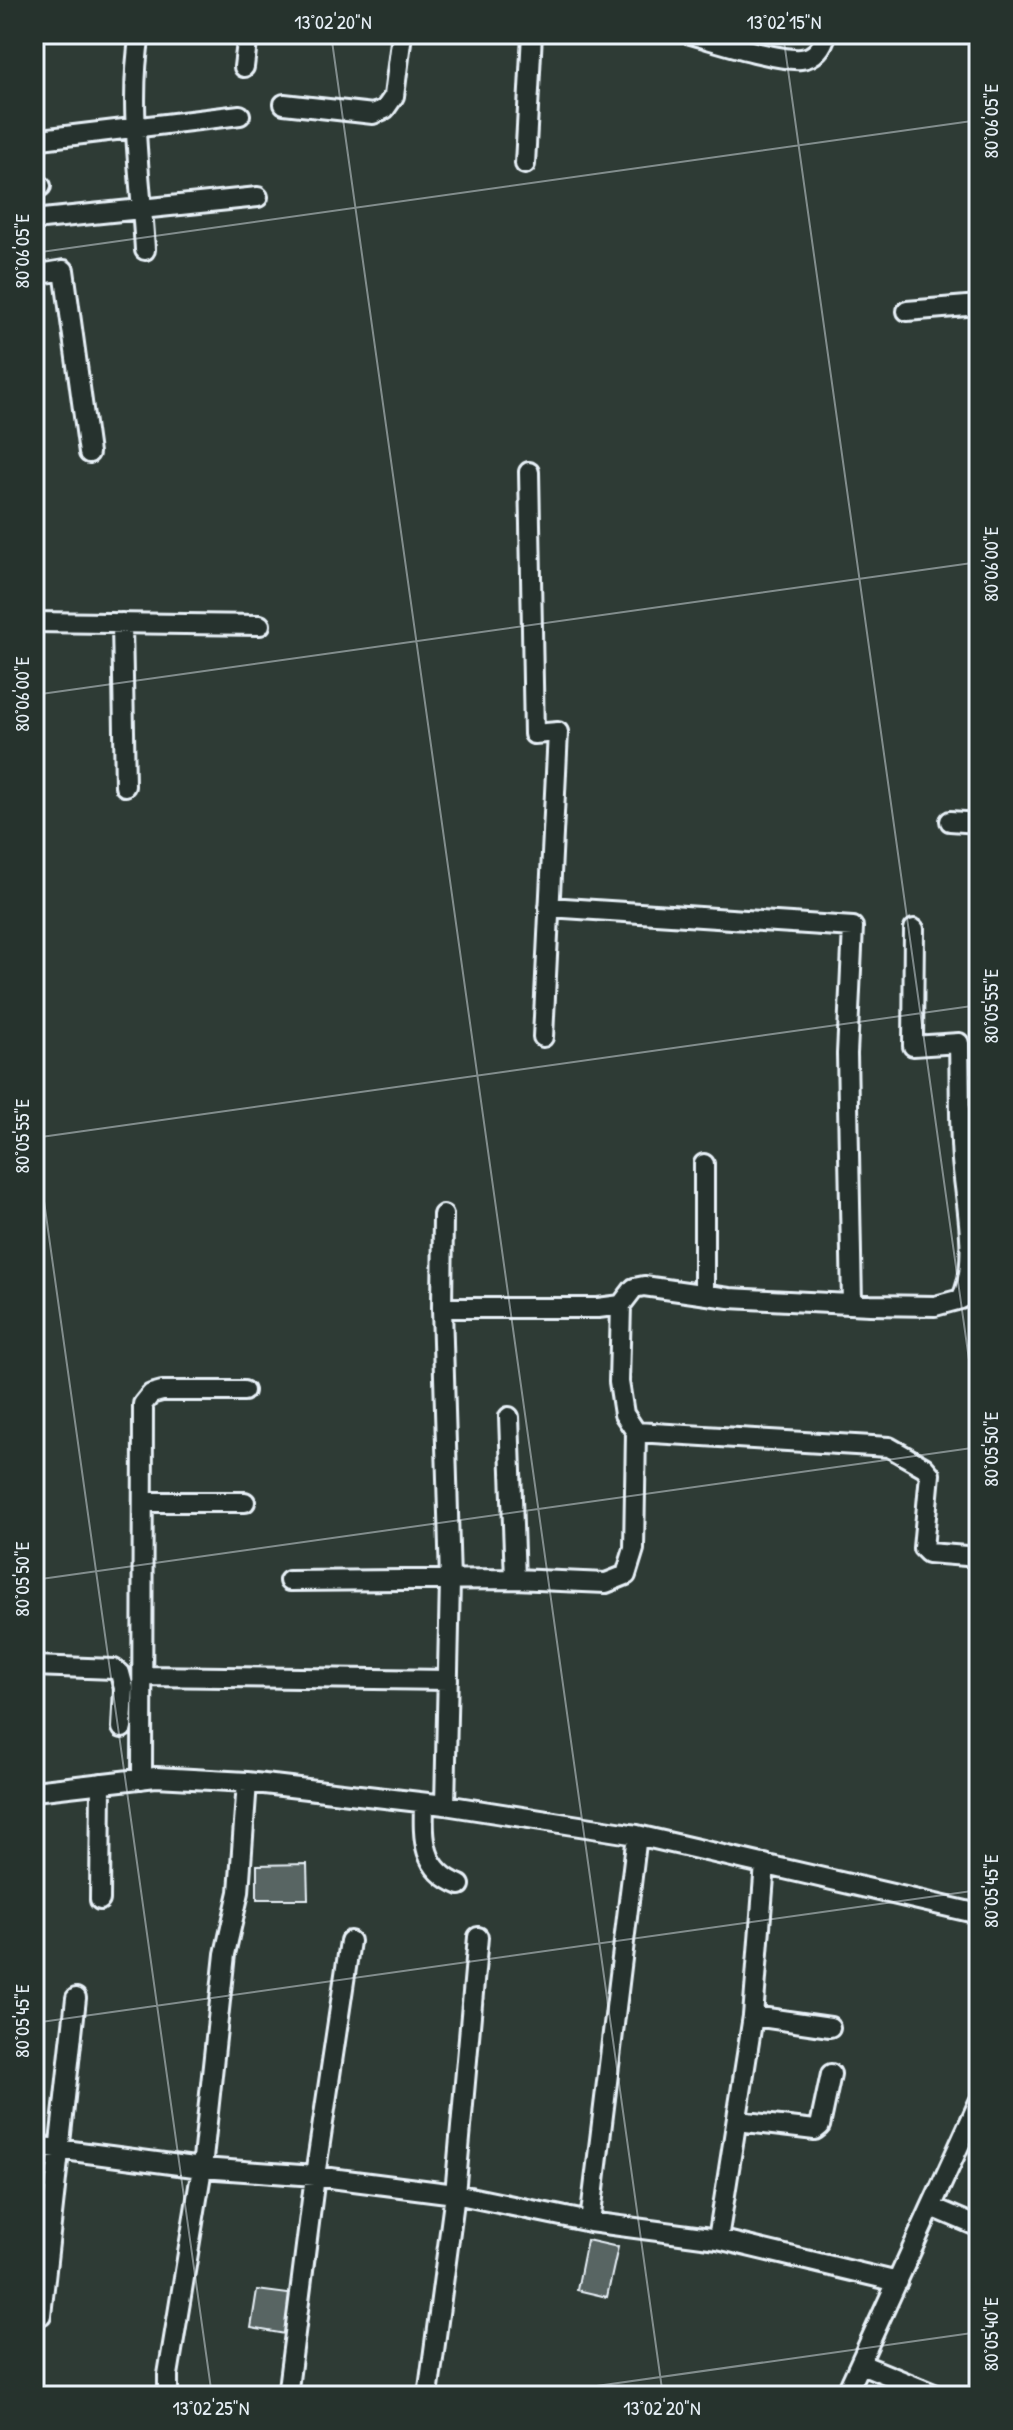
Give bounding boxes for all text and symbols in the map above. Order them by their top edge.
text: 13°02'20"N [294,8,372,35]
text: 13°02'15"N [747,8,821,35]
text: 80°06'05"E [977,83,1004,158]
text: 80°06'05"E [8,213,35,288]
text: 80°06'00"E [977,526,1004,602]
text: 80°06'00"E [8,656,35,732]
text: 80°05'55"E [977,968,1004,1043]
text: 80°05'55"E [8,1098,35,1173]
text: 80°05'50"E [977,1411,1004,1487]
text: 80°05'50"E [8,1541,35,1617]
text: 80°05'45"E [977,1854,1004,1928]
text: 80°05'45"E [8,1984,35,2058]
text: 80°05'40"E [977,2297,1004,2371]
text: 13°02'25"N [173,2394,249,2421]
text: 13°02'20"N [623,2394,701,2421]

